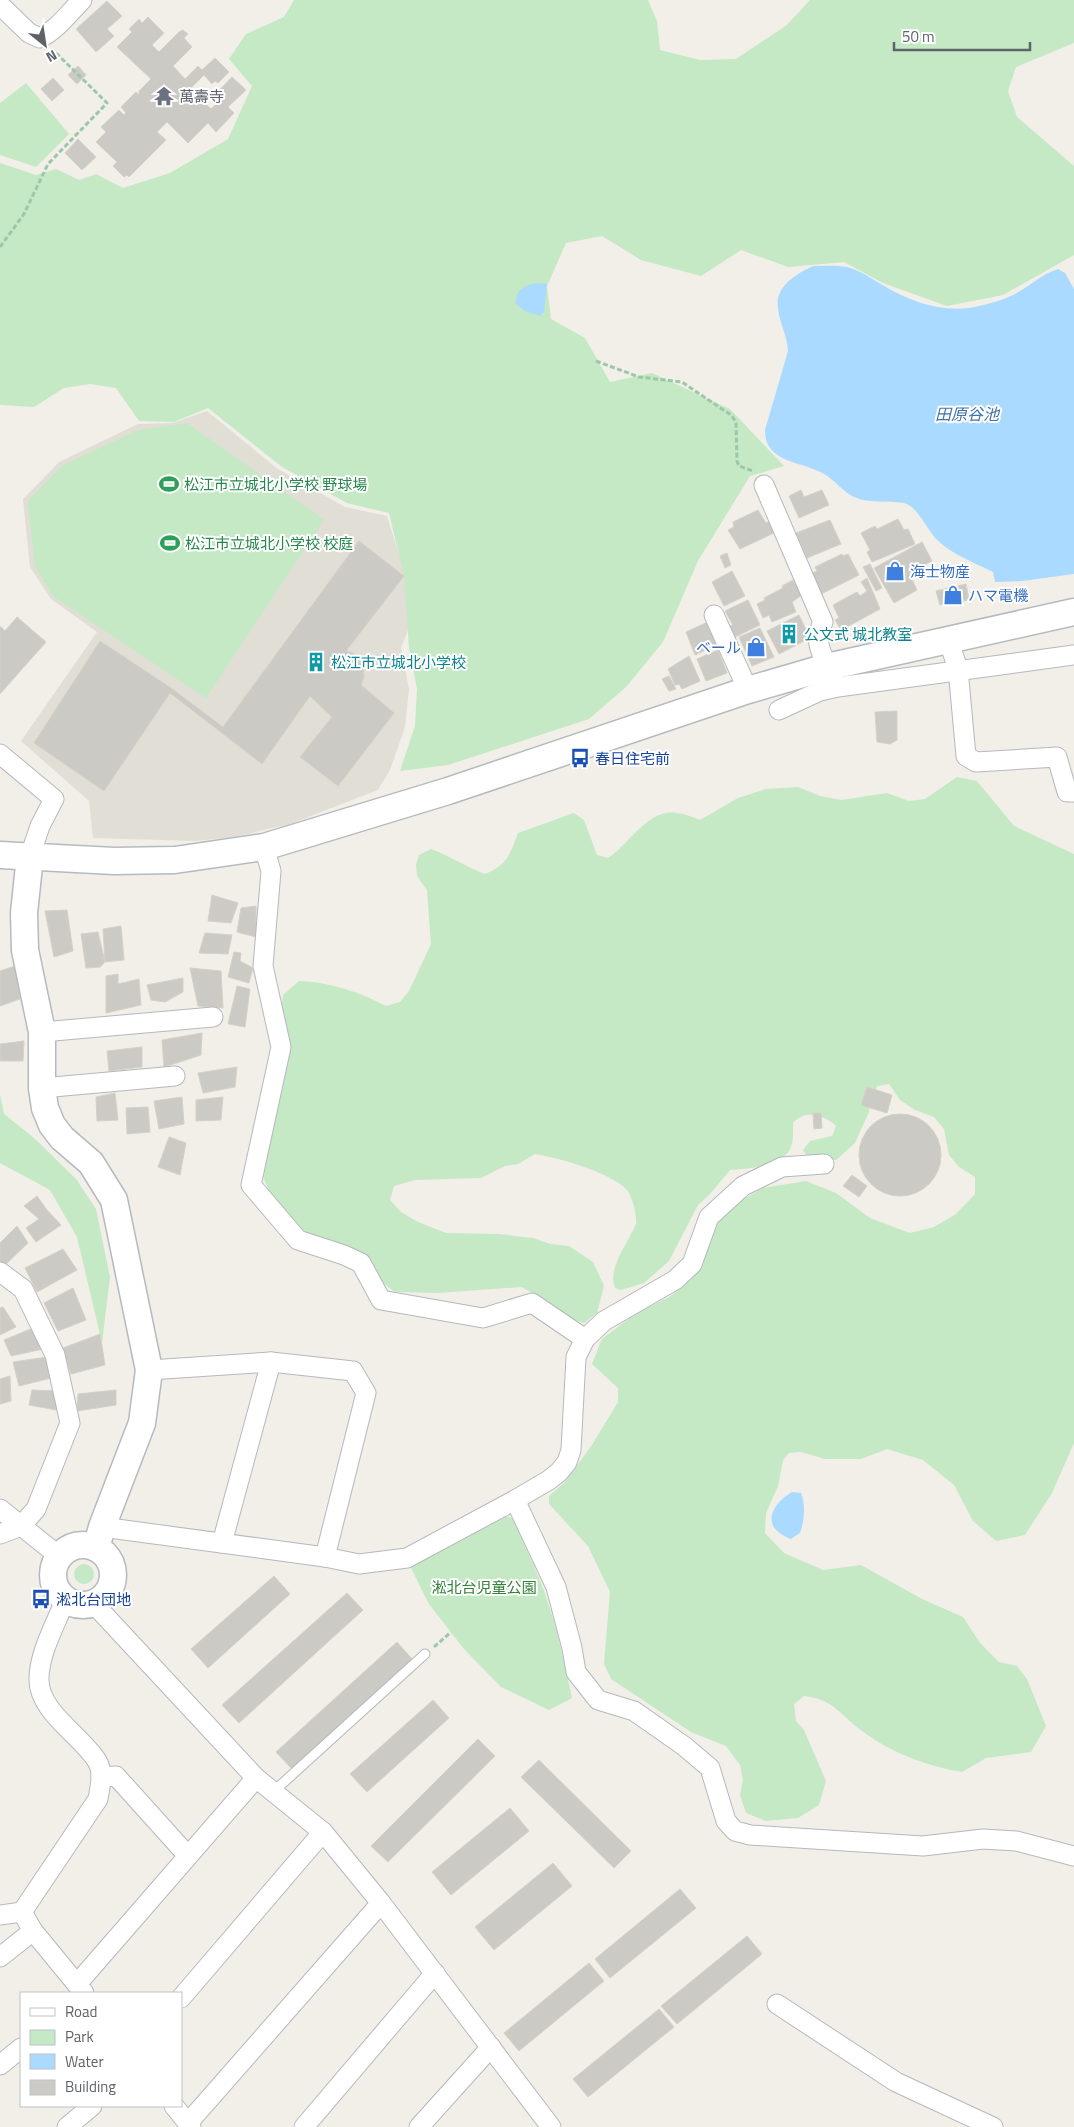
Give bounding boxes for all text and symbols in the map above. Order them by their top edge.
north arrow [20,20,70,70]
scale bar [894,20,1030,52]
text: 50 m [902,25,935,48]
text: N [42,45,61,68]
temple icon: 萬壽寺 [153,85,175,107]
place label: 萬壽寺 [179,85,224,108]
water label: 田原谷池 [935,402,1001,426]
sports icon: 松江市立城北小学校 野球場 [158,473,180,495]
place label: 松江市立城北小学校 野球場 [184,473,367,496]
sports icon: 松江市立城北小学校 校庭 [159,532,181,554]
place label: 松江市立城北小学校 校庭 [185,532,353,555]
shop icon: 海士物産 [884,560,906,582]
place label: 海士物産 [910,560,970,583]
shop icon: ハマ電機 [942,584,964,606]
place label: ハマ電機 [968,584,1028,607]
building icon: 公文式 城北教室 [778,623,800,645]
place label: 公文式 城北教室 [804,623,912,646]
place label: ベール [696,636,741,659]
shop icon: ベール [745,636,767,658]
building icon: 松江市立城北小学校 [305,651,327,673]
place label: 松江市立城北小学校 [331,651,466,674]
bus stop icon: 春日住宅前 [569,747,591,769]
place label: 春日住宅前 [595,747,670,770]
park label: 淞北台児童公園 [431,1576,537,1599]
bus stop icon: 淞北台団地 [30,1588,52,1610]
place label: 淞北台団地 [56,1588,131,1611]
legend [20,1992,182,2107]
text: Road [65,2000,97,2023]
text: Park [65,2025,94,2048]
text: Water [65,2050,104,2073]
text: Building [65,2075,116,2098]

